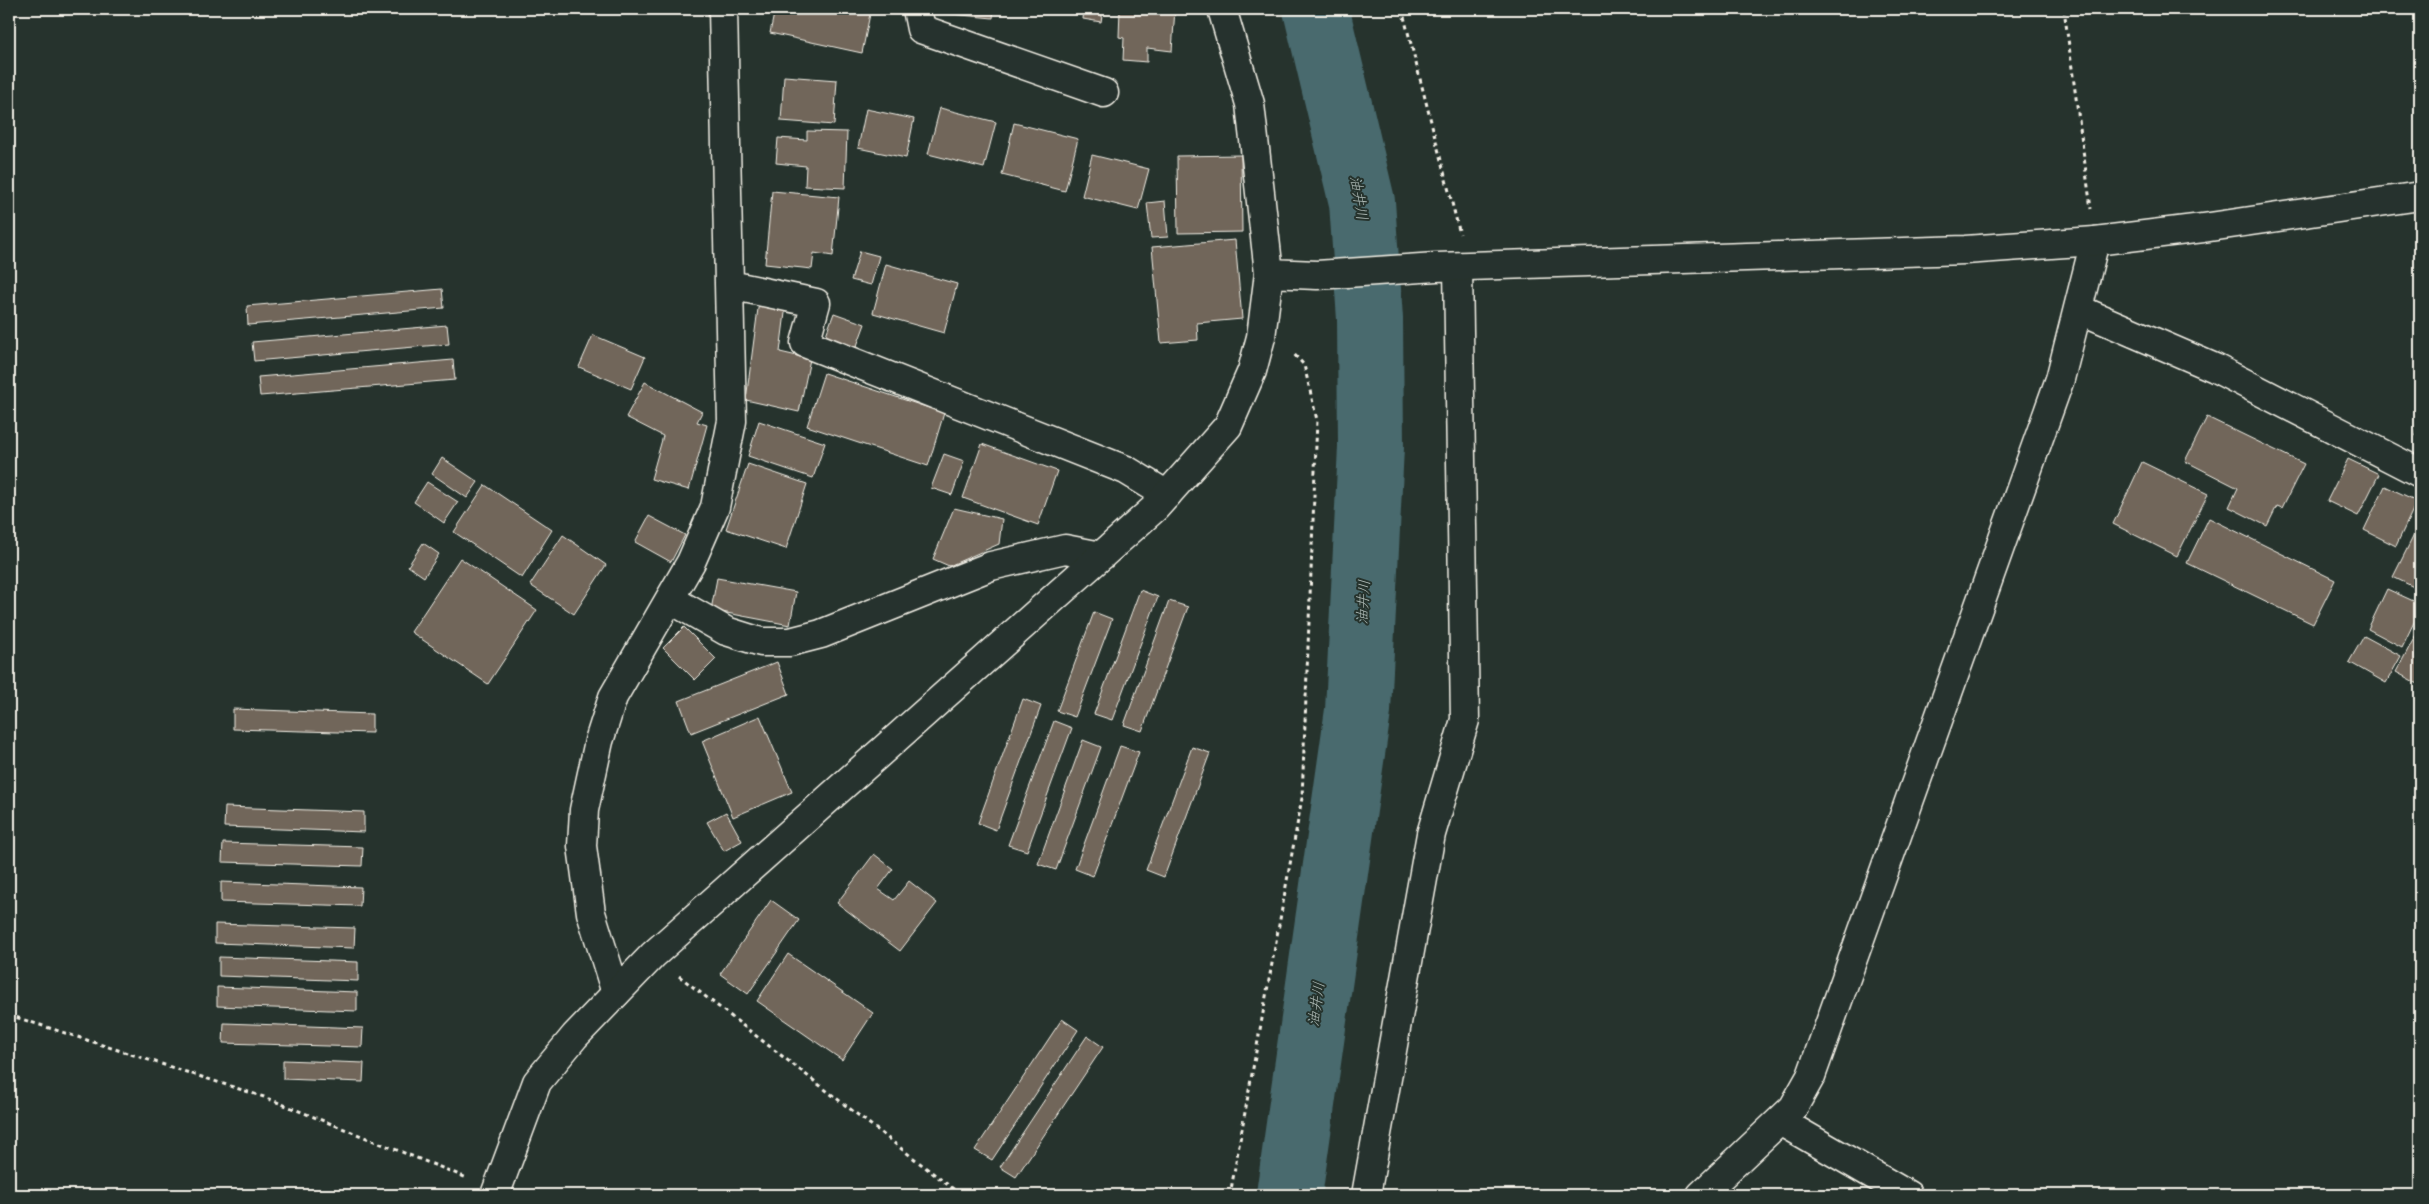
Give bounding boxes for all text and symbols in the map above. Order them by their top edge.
water label: 油井川 [1343,174,1373,222]
water label: 油井川 [1351,579,1377,625]
water label: 油井川 [1302,980,1332,1028]

